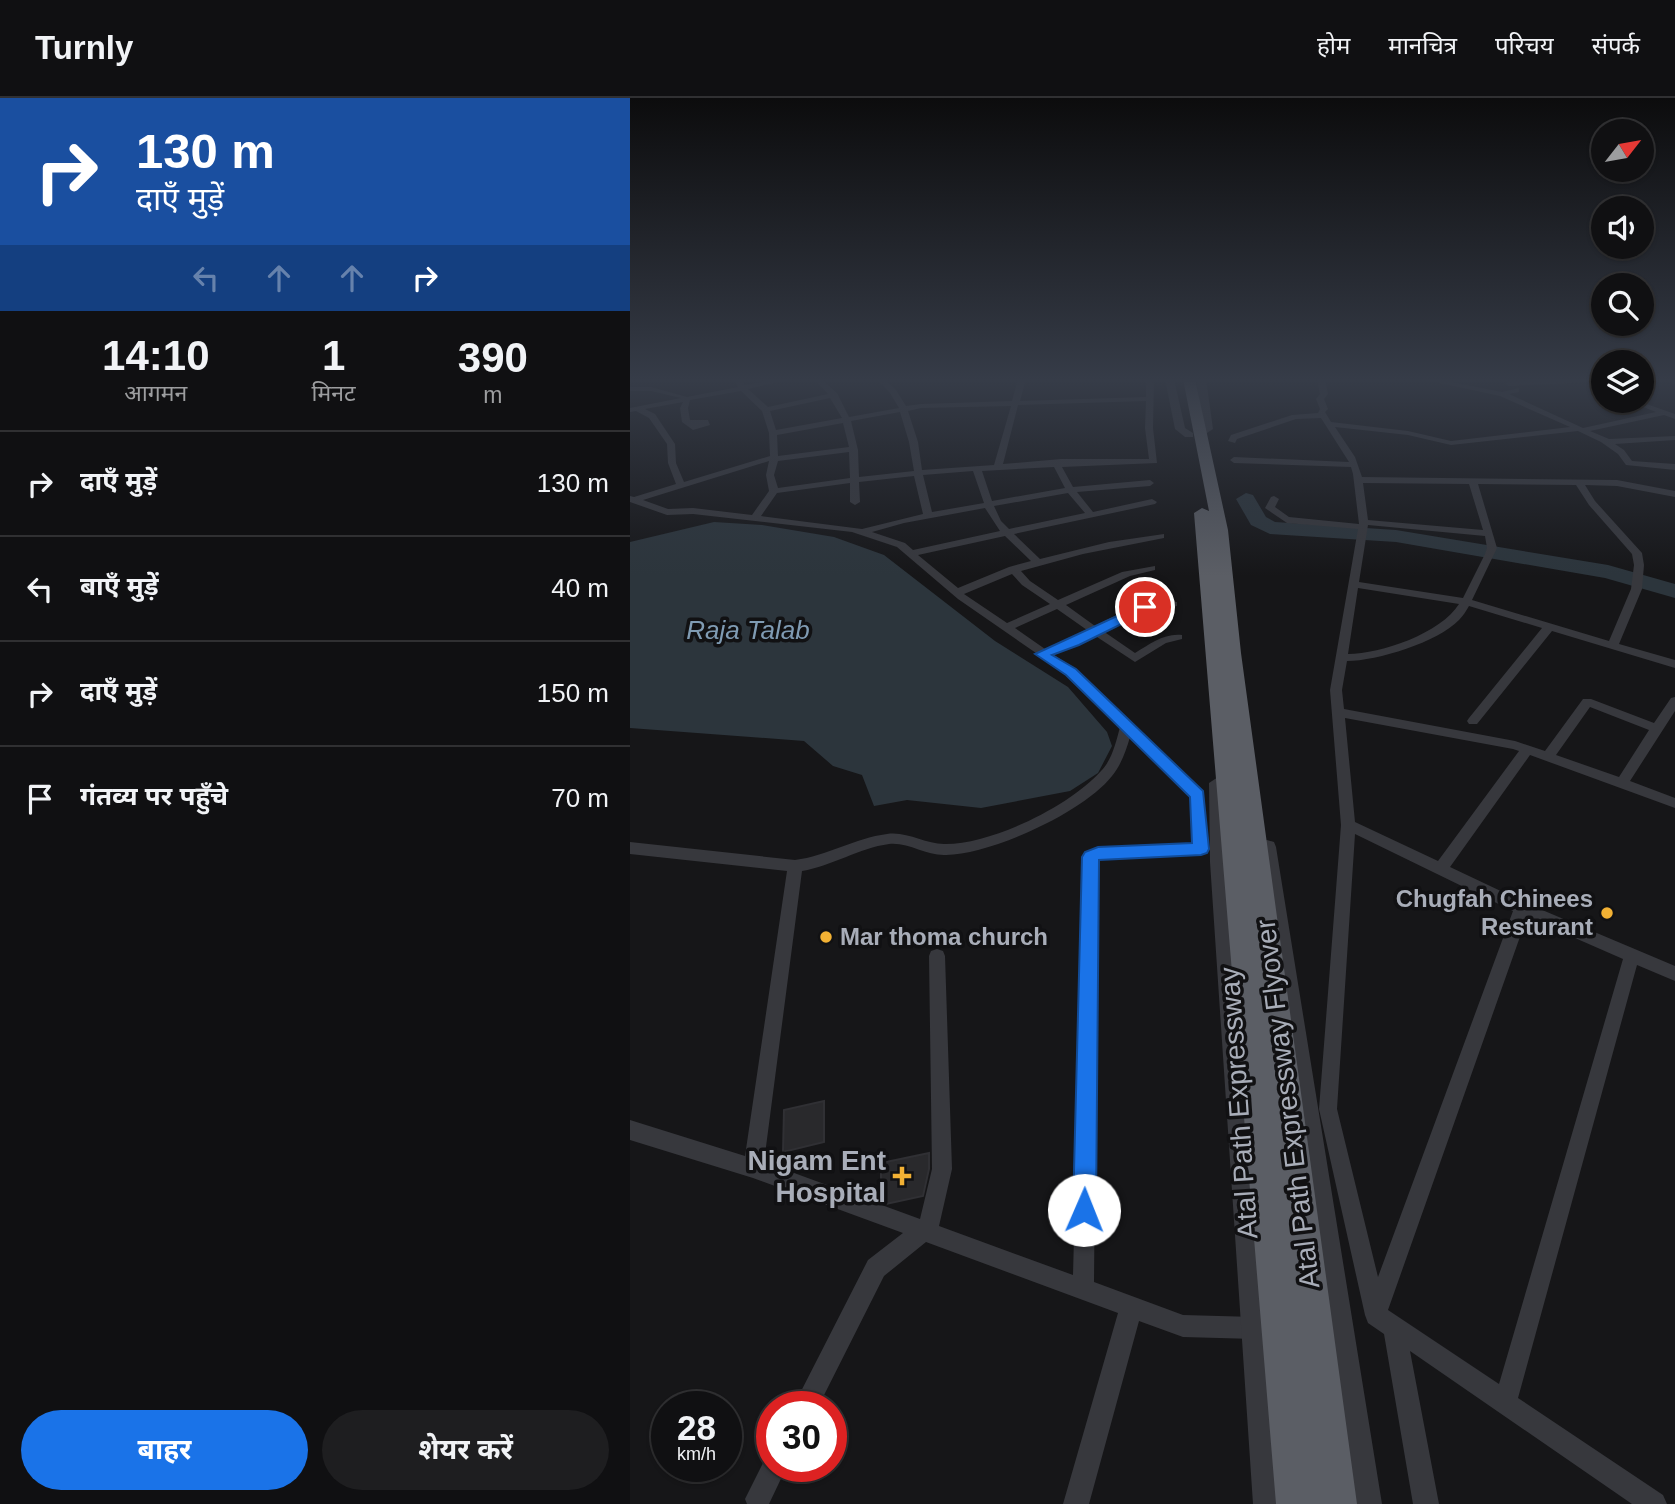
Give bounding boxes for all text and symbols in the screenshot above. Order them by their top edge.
text: Turnly [35,29,133,66]
text: होम [1317,32,1350,59]
text: मानचित्र [1388,32,1457,59]
text: परिचय [1495,32,1554,59]
text: संपर्क [1592,32,1640,59]
north arrow [1591,119,1654,182]
map controls [1591,119,1654,413]
text: 130 m [136,124,275,178]
icon: right [21,126,112,217]
text: दाएँ मुड़ें [136,181,224,217]
button: sound [1591,196,1654,259]
icon: left [187,259,225,297]
icon: ahead [260,259,298,297]
icon: ahead [333,259,371,297]
icon: right [406,259,444,297]
button: search [1591,273,1654,336]
text: 14:10 [102,332,210,379]
text: 1 [322,332,345,379]
text: 390 [458,334,528,381]
button: layers [1591,350,1654,413]
text: आगमन [124,380,187,406]
text: मिनट [312,380,356,406]
text: m [483,382,502,408]
icon: right [21,465,59,503]
text: दाएँ मुड़ें [80,466,157,496]
text: 130 m [537,468,609,498]
icon: left [21,570,59,608]
text: बाएँ मुड़ें [80,571,159,601]
text: 40 m [551,573,609,603]
pin [1115,577,1175,637]
icon: arrive [1126,588,1164,626]
water label: Raja Talab [686,615,810,645]
icon: right [21,675,59,713]
text: दाएँ मुड़ें [80,676,157,706]
text: 150 m [537,678,609,708]
icon: arrive [21,780,59,818]
text: गंतव्य पर पहुँचे [80,781,228,811]
text: 70 m [551,783,609,813]
place label: Chugfah Chinees Resturant [1396,885,1593,940]
marker: Chugfah Chinees Resturant [1599,905,1615,921]
street label: Atal Path Expressway Flyover [1249,917,1326,1290]
place label: Mar thoma church [840,923,1048,950]
marker: Mar thoma church [818,929,834,945]
street label: Atal Path Expressway [1214,966,1263,1240]
place label: Nigam Ent Hospital [748,1145,886,1208]
marker: Nigam Ent Hospital [892,1166,912,1186]
position arrow [1047,1173,1121,1247]
speed limit sign: 30 [756,1391,847,1482]
text: 28 [677,1408,716,1447]
button: बाहर [21,1410,308,1490]
button: शेयर करें [322,1410,609,1490]
text: km/h [677,1444,716,1464]

